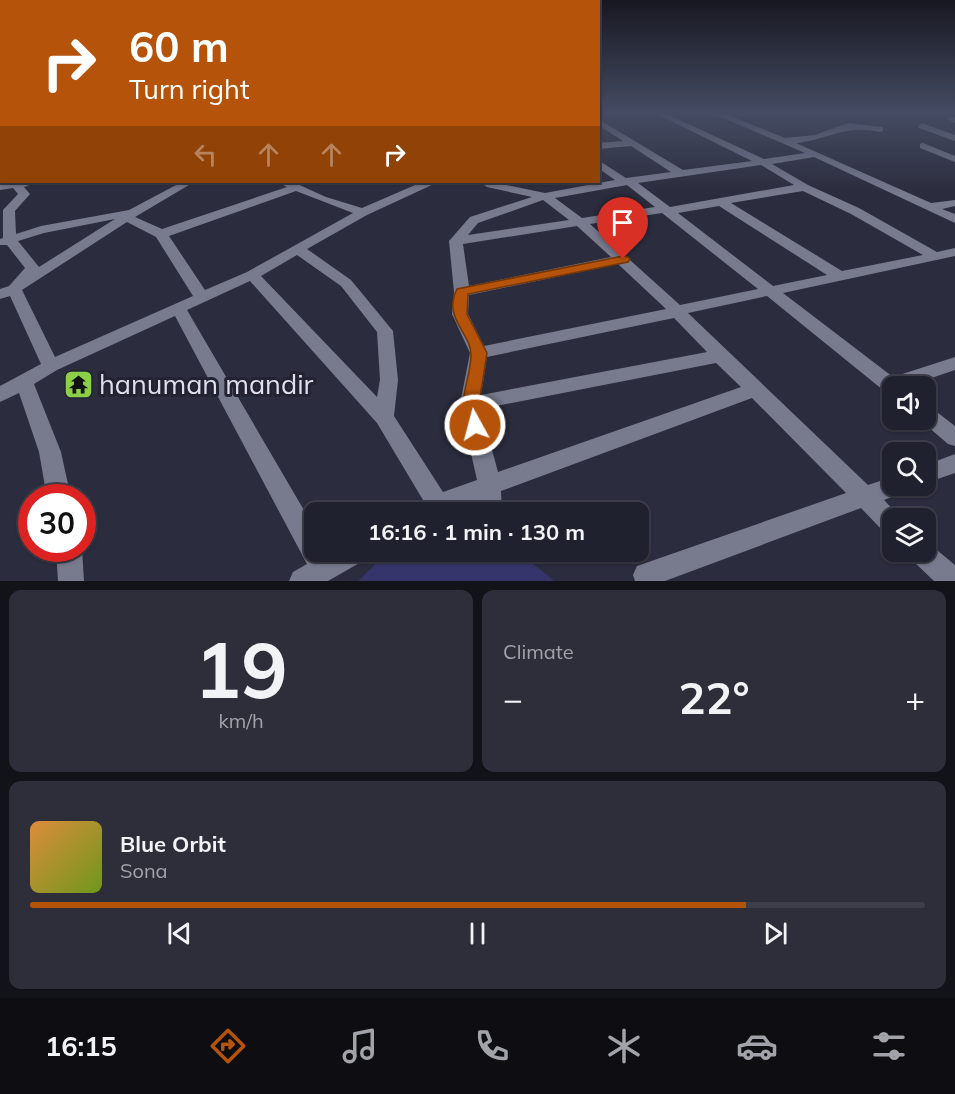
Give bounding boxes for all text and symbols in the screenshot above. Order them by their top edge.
text: 60 m [129,20,229,73]
icon: right [30,24,108,102]
text: Turn right [129,72,249,106]
icon: left [189,138,222,171]
icon: ahead [252,138,285,171]
icon: ahead [315,138,348,171]
icon: right [378,138,411,171]
pin [597,197,648,259]
icon: arrive [606,206,639,239]
place label: hanuman mandir [99,367,314,401]
temple icon: hanuman mandir [62,369,94,401]
map controls [882,376,936,562]
button: sound [882,376,936,430]
position arrow [443,393,507,457]
button: search [882,442,936,496]
speed limit sign: 30 [18,484,96,562]
button: layers [882,508,936,562]
text: 16:16 · 1 min · 130 m [368,518,585,546]
text: 19 [194,620,288,718]
text: Climate [503,639,574,664]
text: 22° [678,669,750,725]
text: − [503,678,523,719]
text: + [905,678,925,719]
text: km/h [218,708,264,733]
text: Blue Orbit [120,830,226,858]
text: Sona [120,858,168,883]
icon: previous [163,917,196,950]
icon: pause [461,917,494,950]
icon: next [759,917,792,950]
icon: directions [207,1025,249,1067]
icon: music [339,1025,381,1067]
icon: phone [471,1025,513,1067]
icon: climate [603,1025,645,1067]
icon: car [736,1025,778,1067]
icon: filters [868,1025,910,1067]
text: 16:15 [45,1029,117,1063]

